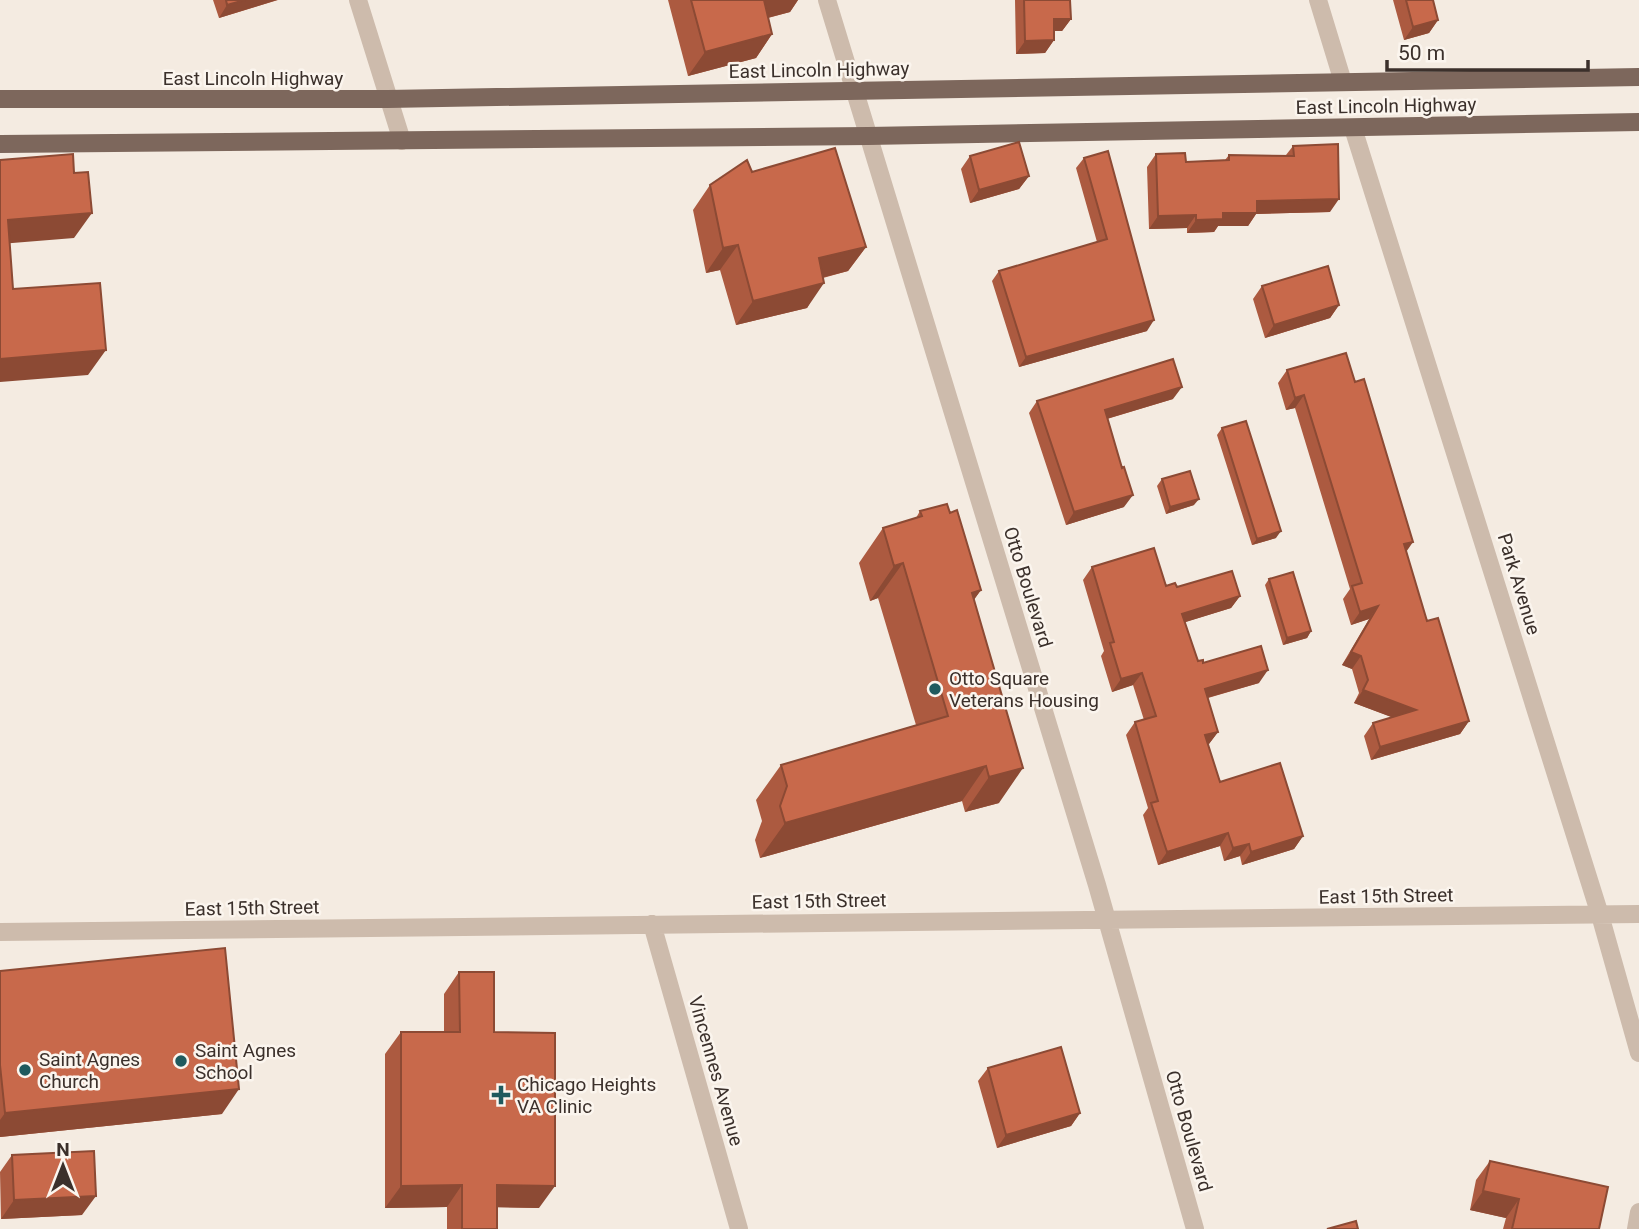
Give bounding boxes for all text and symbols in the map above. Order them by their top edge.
scale bar [1387,28,1588,72]
text: 50 m [1398,41,1445,65]
street label: East Lincoln Highway [729,57,909,83]
street label: East Lincoln Highway [163,67,343,90]
street label: East Lincoln Highway [1296,93,1476,119]
street label: Otto Boulevard [999,524,1057,650]
street label: Park Avenue [1493,530,1545,638]
place label: Otto Square Veterans Housing [949,667,1099,712]
marker: Otto Square Veterans Housing [927,681,943,697]
street label: East 15th Street [1318,883,1454,909]
street label: East 15th Street [751,888,887,914]
street label: East 15th Street [184,895,320,921]
street label: Vincennes Avenue [684,993,748,1149]
place label: Saint Agnes School [195,1039,296,1084]
place label: Saint Agnes Church [39,1048,140,1093]
marker: Saint Agnes School [173,1053,189,1069]
marker: Saint Agnes Church [17,1062,33,1078]
street label: Otto Boulevard [1161,1068,1217,1194]
place label: Chicago Heights VA Clinic [517,1073,656,1118]
marker: Chicago Heights VA Clinic [491,1085,511,1105]
north arrow [28,1131,98,1201]
text: N [56,1138,70,1161]

